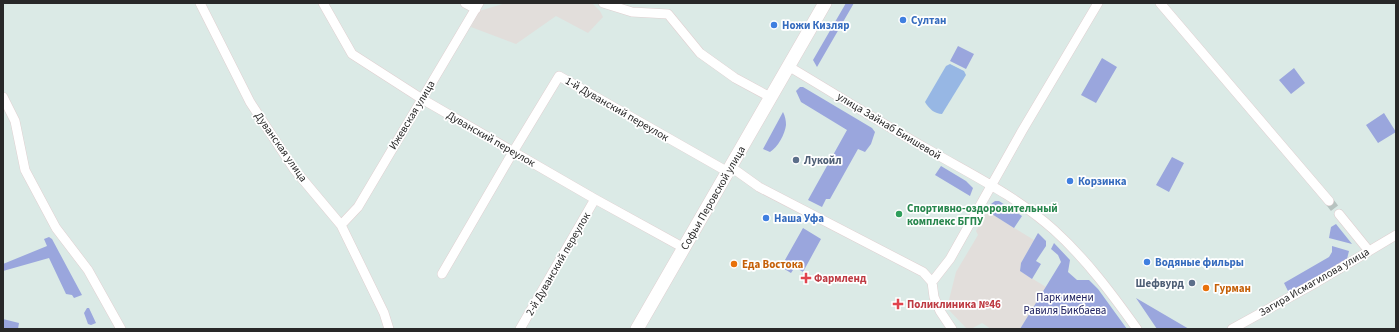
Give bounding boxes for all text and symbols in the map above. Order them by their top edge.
place label: Султан [911,13,946,28]
marker: Султан [898,15,908,25]
place label: Ножи Кизляр [782,18,850,33]
marker: Ножи Кизляр [769,20,779,30]
street label: 1-й Дуванский переулок [562,73,672,145]
street label: Ижевская улица [385,78,439,152]
street label: улица Зайнаб Биишевой [834,89,944,163]
street label: Дуванский переулок [444,107,539,171]
street label: Дуванская улица [251,109,311,185]
street label: Софьи Перовской улица [677,143,749,253]
place label: Лукойл [803,153,842,168]
marker: Лукойл [791,155,801,165]
place label: Корзинка [1078,174,1127,189]
marker: Корзинка [1065,176,1075,186]
place label: Спортивно-оздоровительный комплекс БГПУ [907,201,1058,229]
street label: 2-й Дуванский переулок [522,209,594,319]
marker: Спортивно-оздоровительный комплекс БГПУ [894,209,904,219]
place label: Наша Уфа [774,211,824,226]
marker: Наша Уфа [761,213,771,223]
street label: Загира Исмагилова улица [1256,244,1372,320]
place label: Водяные фильры [1155,255,1244,270]
place label: Еда Востока [742,257,804,272]
marker: Водяные фильры [1142,257,1152,267]
marker: Еда Востока [729,259,739,269]
place label: Фармленд [814,271,867,286]
marker: Фармленд [801,273,811,283]
place label: Шефвурд [1136,276,1185,291]
marker: Шефвурд [1187,278,1197,288]
place label: Гурман [1214,281,1251,296]
marker: Гурман [1201,283,1211,293]
park label: Парк имени Равиля Бикбаева [1024,290,1106,318]
place label: Поликлиника №46 [907,297,1001,312]
marker: Поликлиника №46 [892,298,904,310]

